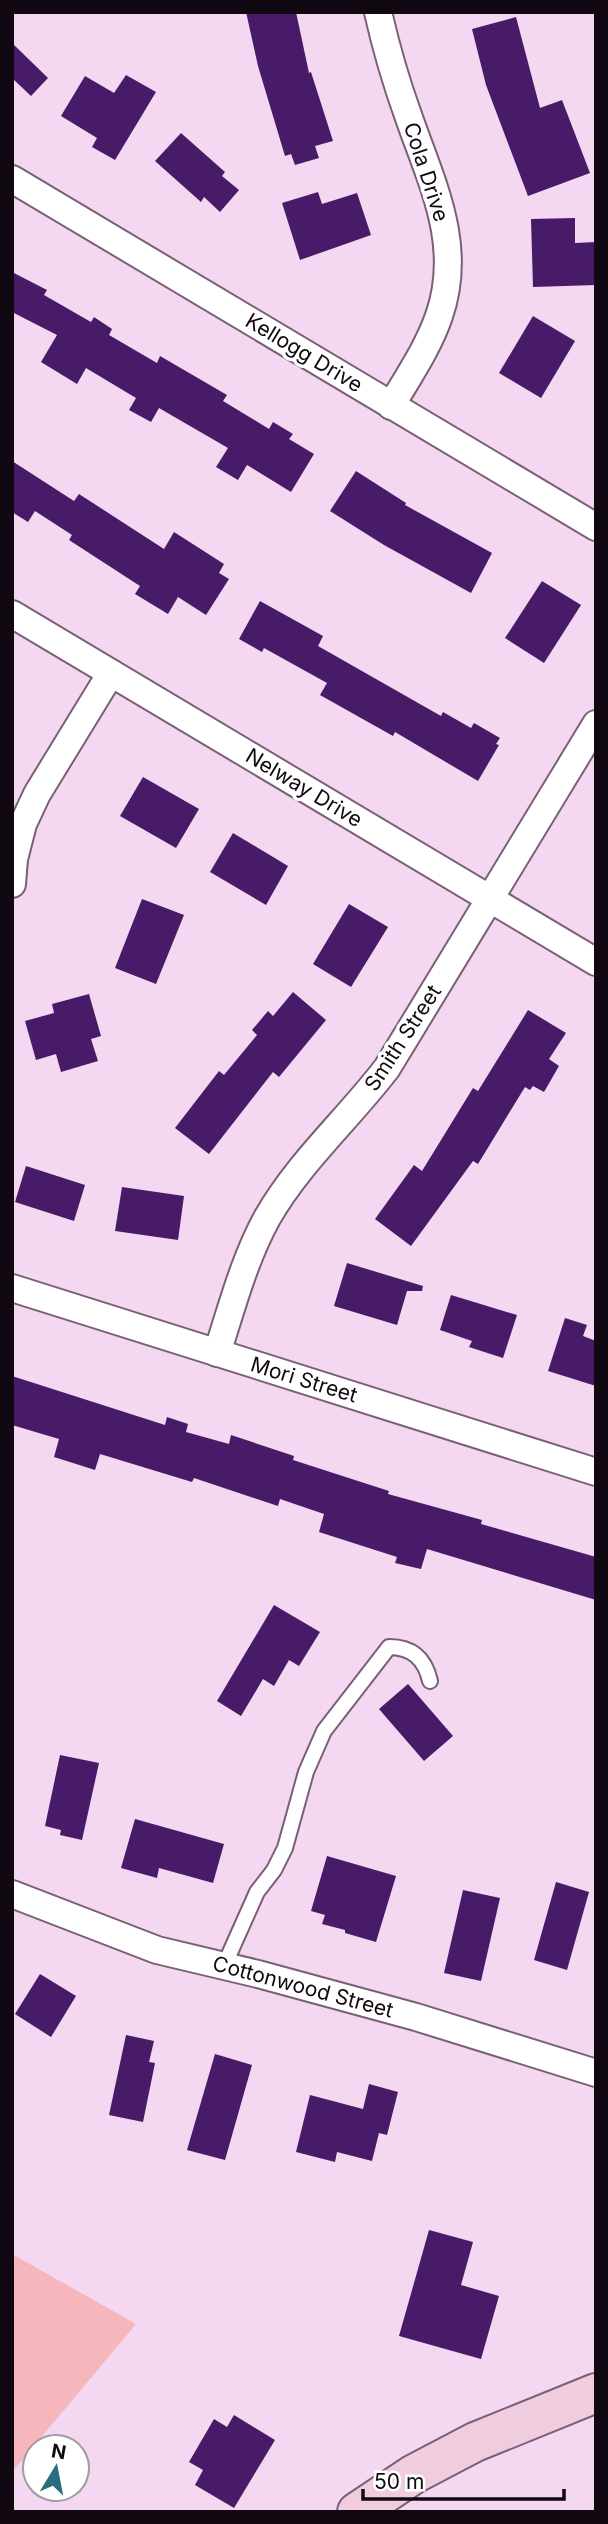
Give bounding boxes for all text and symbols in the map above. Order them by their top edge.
street label: Cola Drive [399,119,454,225]
street label: Kellogg Drive [241,308,367,397]
street label: Nelway Drive [241,743,367,832]
street label: Smith Street [359,980,446,1095]
street label: Mori Street [248,1351,361,1408]
street label: Cottonwood Street [210,1950,396,2023]
north arrow [21,2433,91,2503]
text: N [50,2439,68,2464]
scale bar [363,2458,564,2502]
text: 50 m [374,2469,424,2494]

